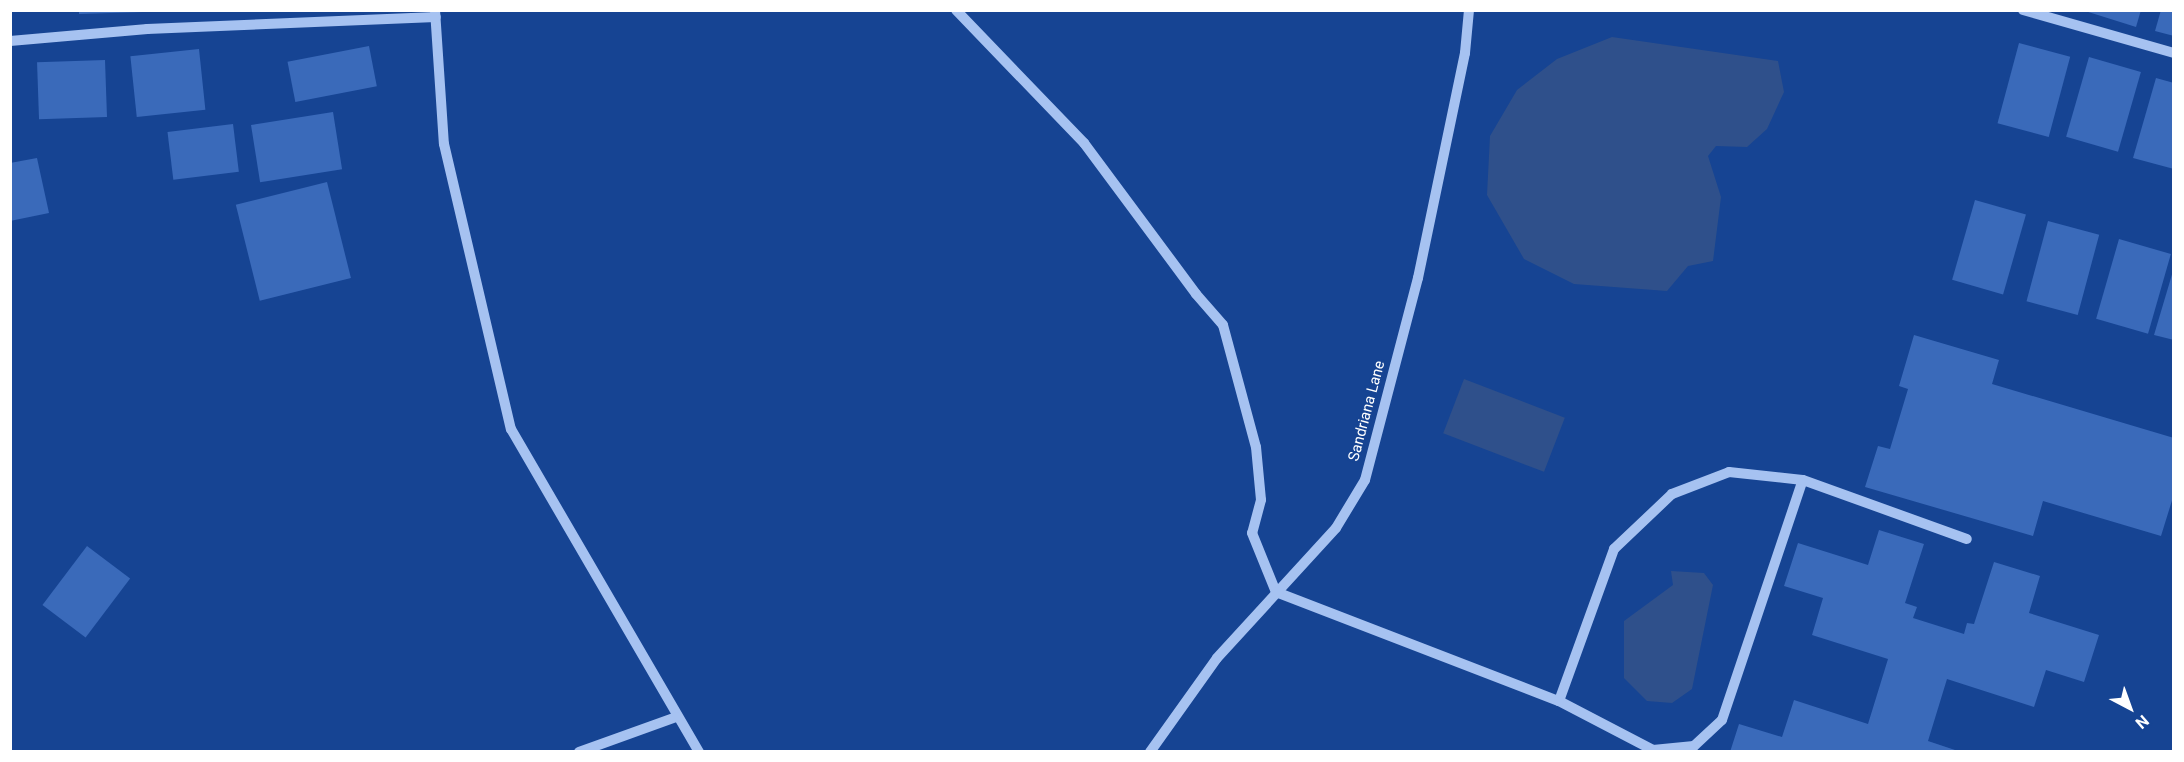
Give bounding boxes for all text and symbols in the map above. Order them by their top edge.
street label: Sandriana Lane [1345,359,1389,463]
north arrow [2100,678,2160,738]
text: N [2132,711,2153,733]

